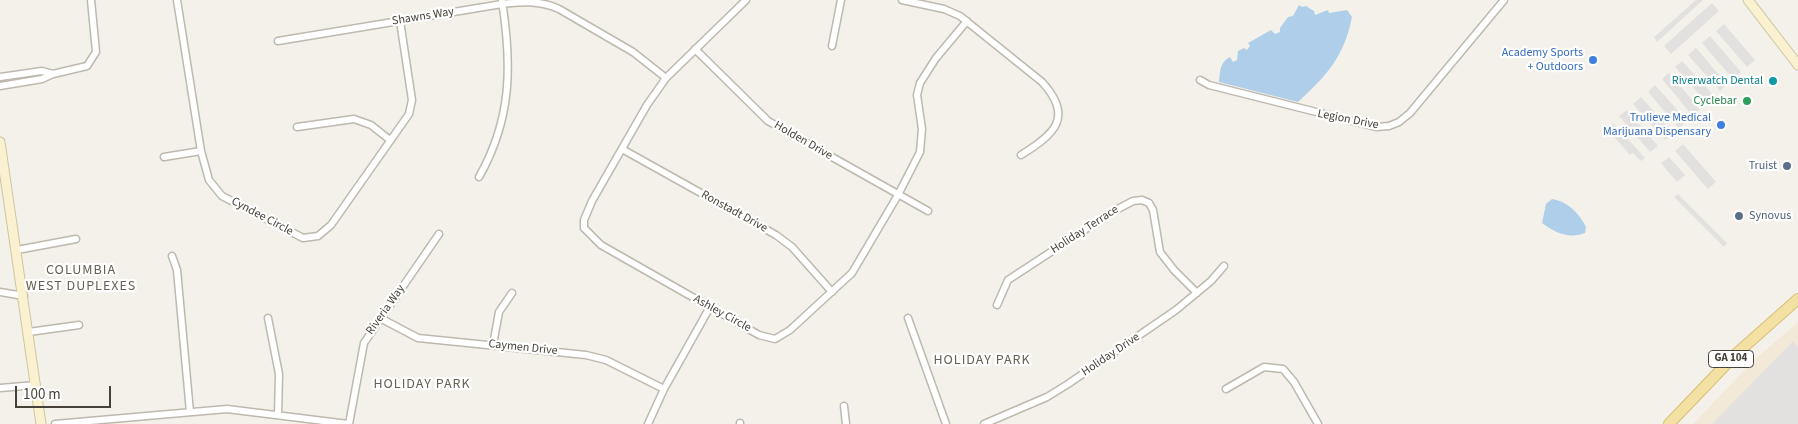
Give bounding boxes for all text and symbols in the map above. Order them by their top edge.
street label: Shawns Way [391,5,455,29]
place label: Academy Sports + Outdoors [1502,46,1583,74]
marker: Academy Sports + Outdoors [1587,54,1599,66]
place label: Riverwatch Dental [1672,74,1763,88]
marker: Riverwatch Dental [1767,75,1779,87]
place label: Cyclebar [1694,94,1737,108]
marker: Cyclebar [1741,95,1753,107]
street label: Legion Drive [1316,107,1380,133]
place label: Trulieve Medical Marijuana Dispensary [1603,111,1711,139]
street label: Holden Drive [771,119,835,163]
marker: Trulieve Medical Marijuana Dispensary [1715,119,1727,131]
place label: Truist [1749,159,1777,173]
marker: Truist [1781,160,1793,172]
street label: Ronstadt Drive [698,188,770,236]
street label: Cyndee Circle [229,195,295,239]
street label: Holiday Terrace [1048,203,1122,257]
place label: Synovus [1749,209,1791,223]
marker: Synovus [1733,210,1745,222]
district label: COLUMBIA WEST DUPLEXES [24,263,138,296]
street label: Riveria Way [364,282,408,338]
street label: Ashley Circle [691,292,753,336]
street label: Holiday Drive [1079,330,1143,380]
street label: Caymen Drive [488,337,558,359]
road number: GA 104 [1708,350,1754,368]
district label: HOLIDAY PARK [932,353,1032,369]
scale bar [18,376,114,408]
district label: HOLIDAY PARK [372,377,472,393]
text: 100 m [23,384,61,405]

